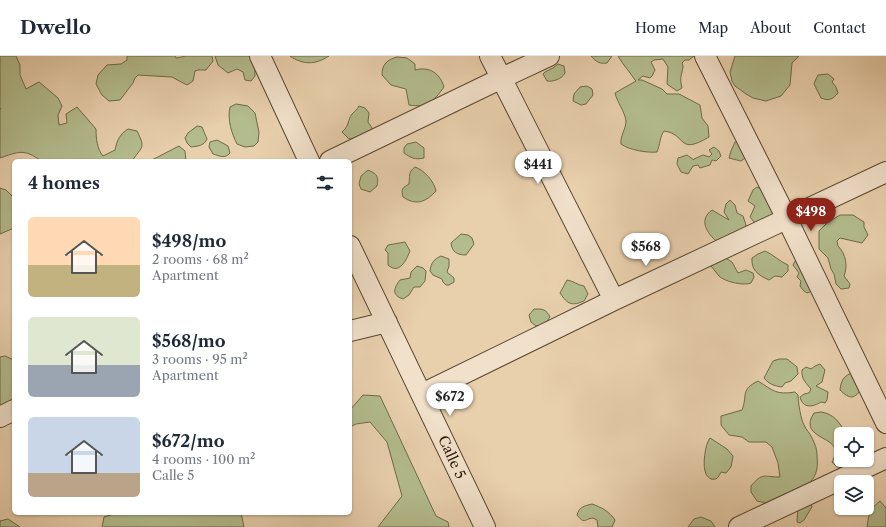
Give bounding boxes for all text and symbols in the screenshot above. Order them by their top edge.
text: Dwello [20,16,91,39]
text: Home [635,19,676,37]
text: Map [698,19,728,37]
text: About [750,19,791,37]
text: Contact [813,19,866,37]
pin: $441 [514,151,562,185]
text: $441 [524,156,552,172]
icon: filters [314,172,336,194]
text: 4 homes [28,173,100,193]
pin: $498 [787,198,835,232]
text: $498 [796,203,826,219]
text: $498/mo [152,231,226,251]
icon: home [60,233,108,281]
pin: $568 [622,233,670,267]
text: $568 [631,238,661,254]
text: 2 rooms · 68 m² [152,251,249,267]
text: Apartment [152,267,219,283]
text: $568/mo [152,331,226,351]
icon: home [60,333,108,381]
text: 3 rooms · 95 m² [152,351,248,367]
text: Apartment [152,367,219,383]
pin: $672 [426,383,474,417]
text: $672 [435,388,465,404]
map controls [834,427,874,515]
button: locate [834,427,874,467]
text: $672/mo [152,431,224,451]
icon: home [60,433,108,481]
street label: Calle 5 [434,433,470,481]
text: 4 rooms · 100 m² [152,451,255,467]
text: Calle 5 [152,467,194,483]
button: layers [834,475,874,515]

